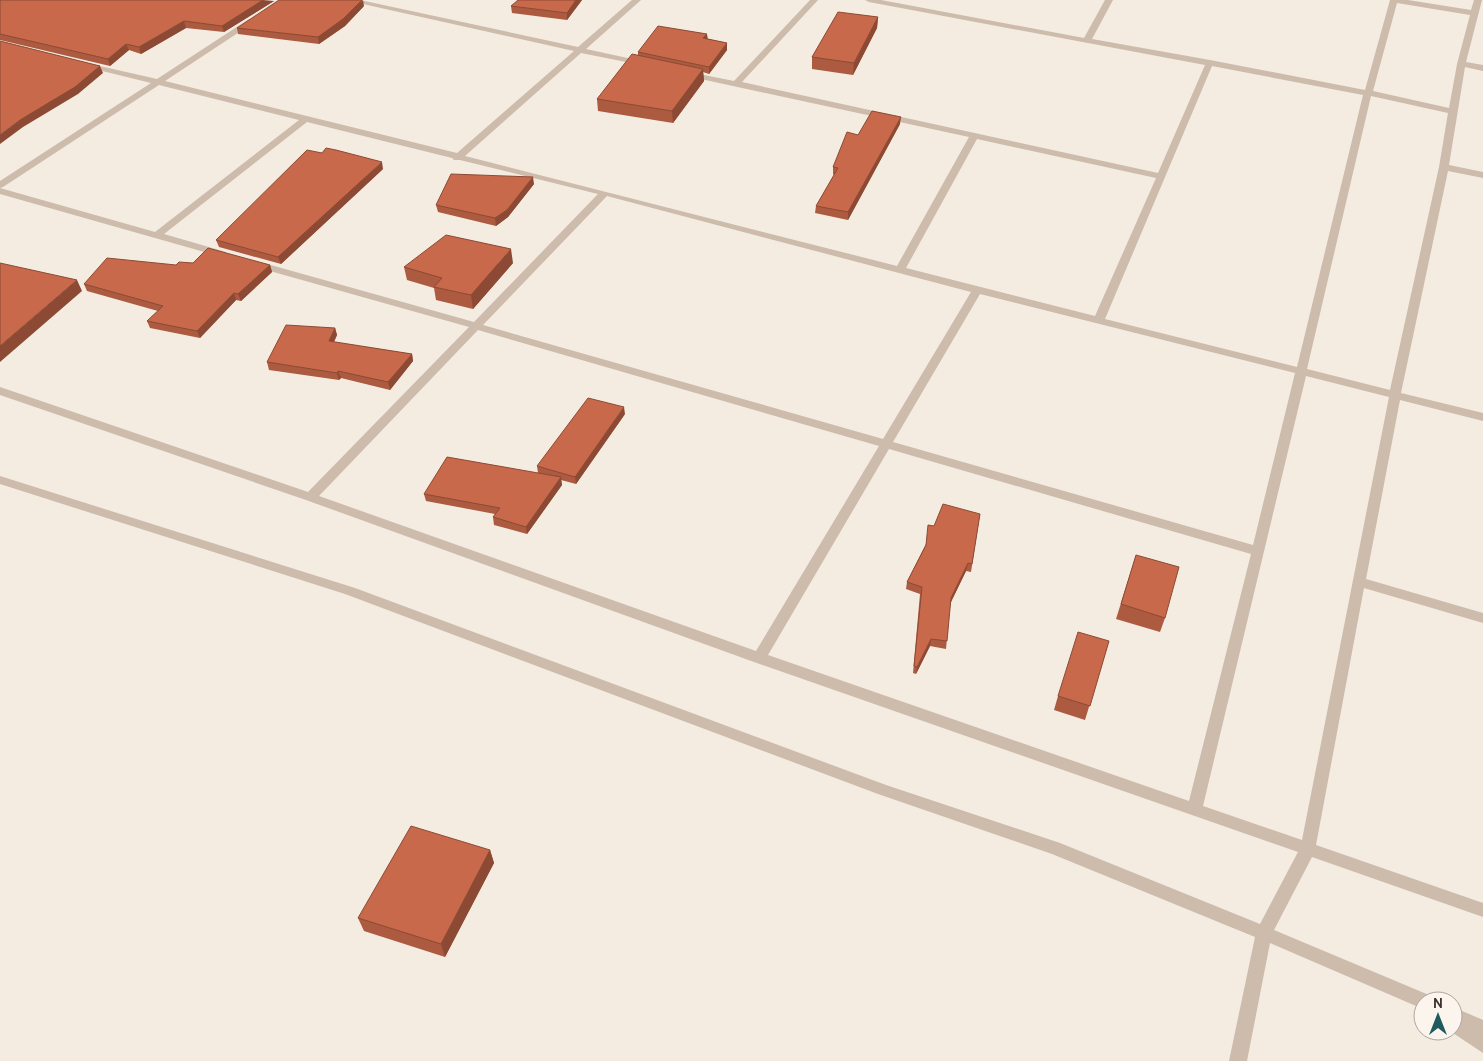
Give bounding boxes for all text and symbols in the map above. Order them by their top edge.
north arrow [1413,991,1463,1041]
text: N [1433,994,1443,1012]

